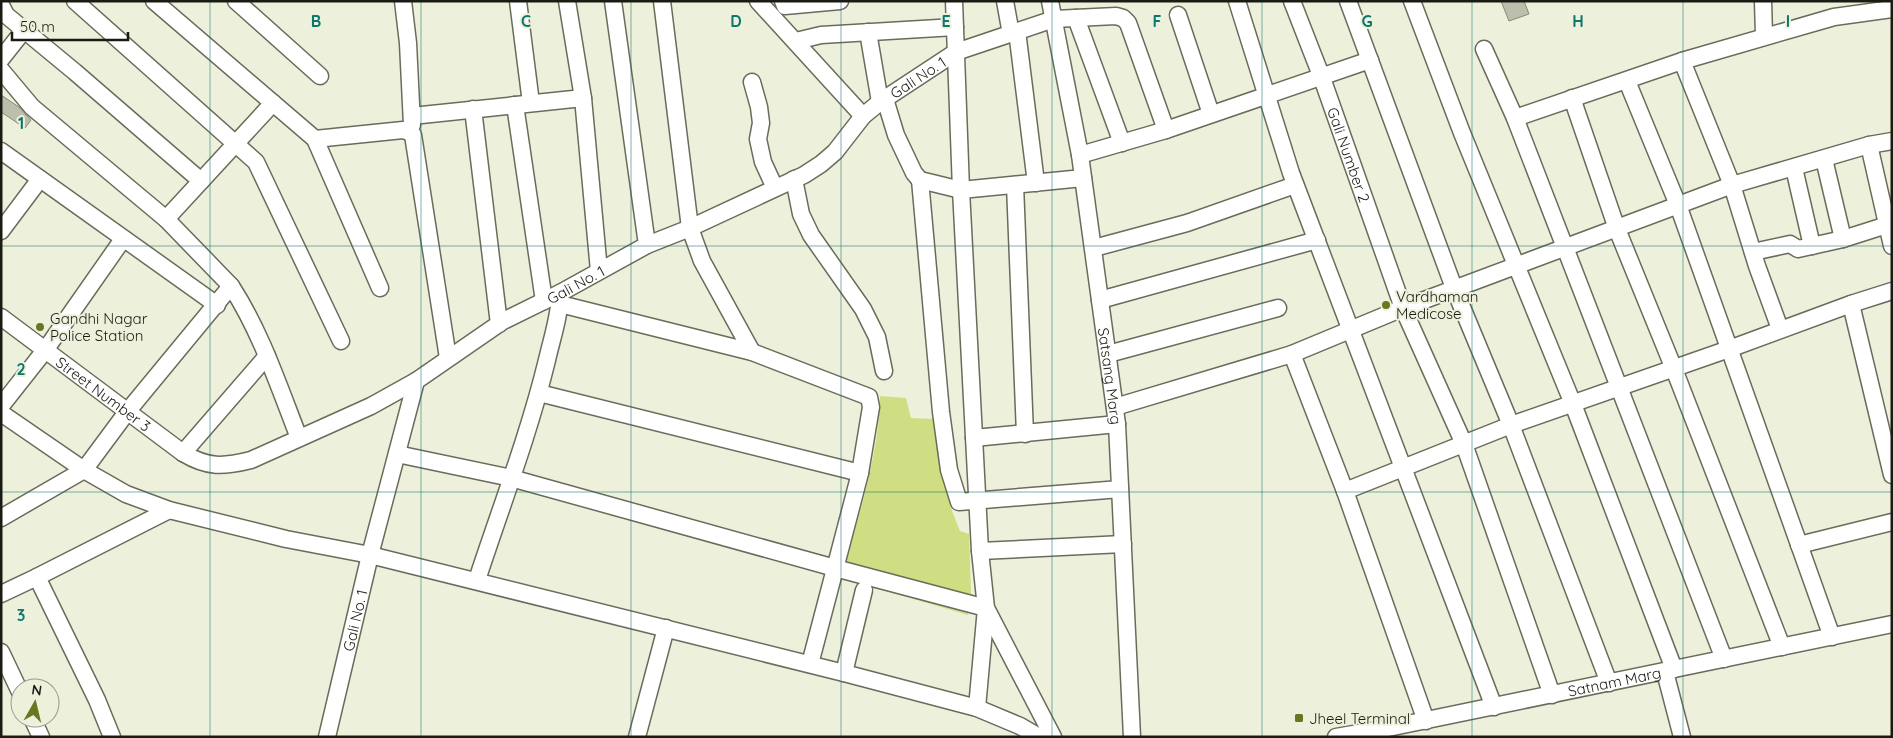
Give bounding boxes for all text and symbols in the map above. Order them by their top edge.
scale bar [12,10,129,42]
text: B [311,11,321,31]
text: C [521,11,531,31]
text: D [730,11,742,31]
text: E [941,11,951,31]
text: F [1153,11,1162,31]
text: G [1361,11,1373,31]
text: H [1572,11,1584,31]
text: I [1786,11,1790,31]
text: 50 m [20,17,55,36]
street label: Gali No. 1 [886,52,949,102]
street label: Gali Number 2 [1324,105,1375,205]
text: 1 [18,113,24,133]
street label: Gali No. 1 [544,261,608,308]
place label: Vardhaman Medicose [1396,287,1478,323]
marker: Vardhaman Medicose [1380,299,1392,311]
place label: Gandhi Nagar Police Station [50,309,148,345]
marker: Gandhi Nagar Police Station [34,321,46,333]
street label: Satsang Marg [1094,326,1126,426]
street label: Street Number 3 [52,352,155,435]
text: 2 [16,359,26,379]
street label: Gali No. 1 [338,587,371,653]
text: 3 [17,605,25,625]
street label: Satnam Marg [1566,662,1663,700]
north arrow [10,678,60,728]
text: N [30,680,43,700]
place label: Jheel Terminal [1309,709,1410,728]
marker: Jheel Terminal [1293,712,1305,724]

